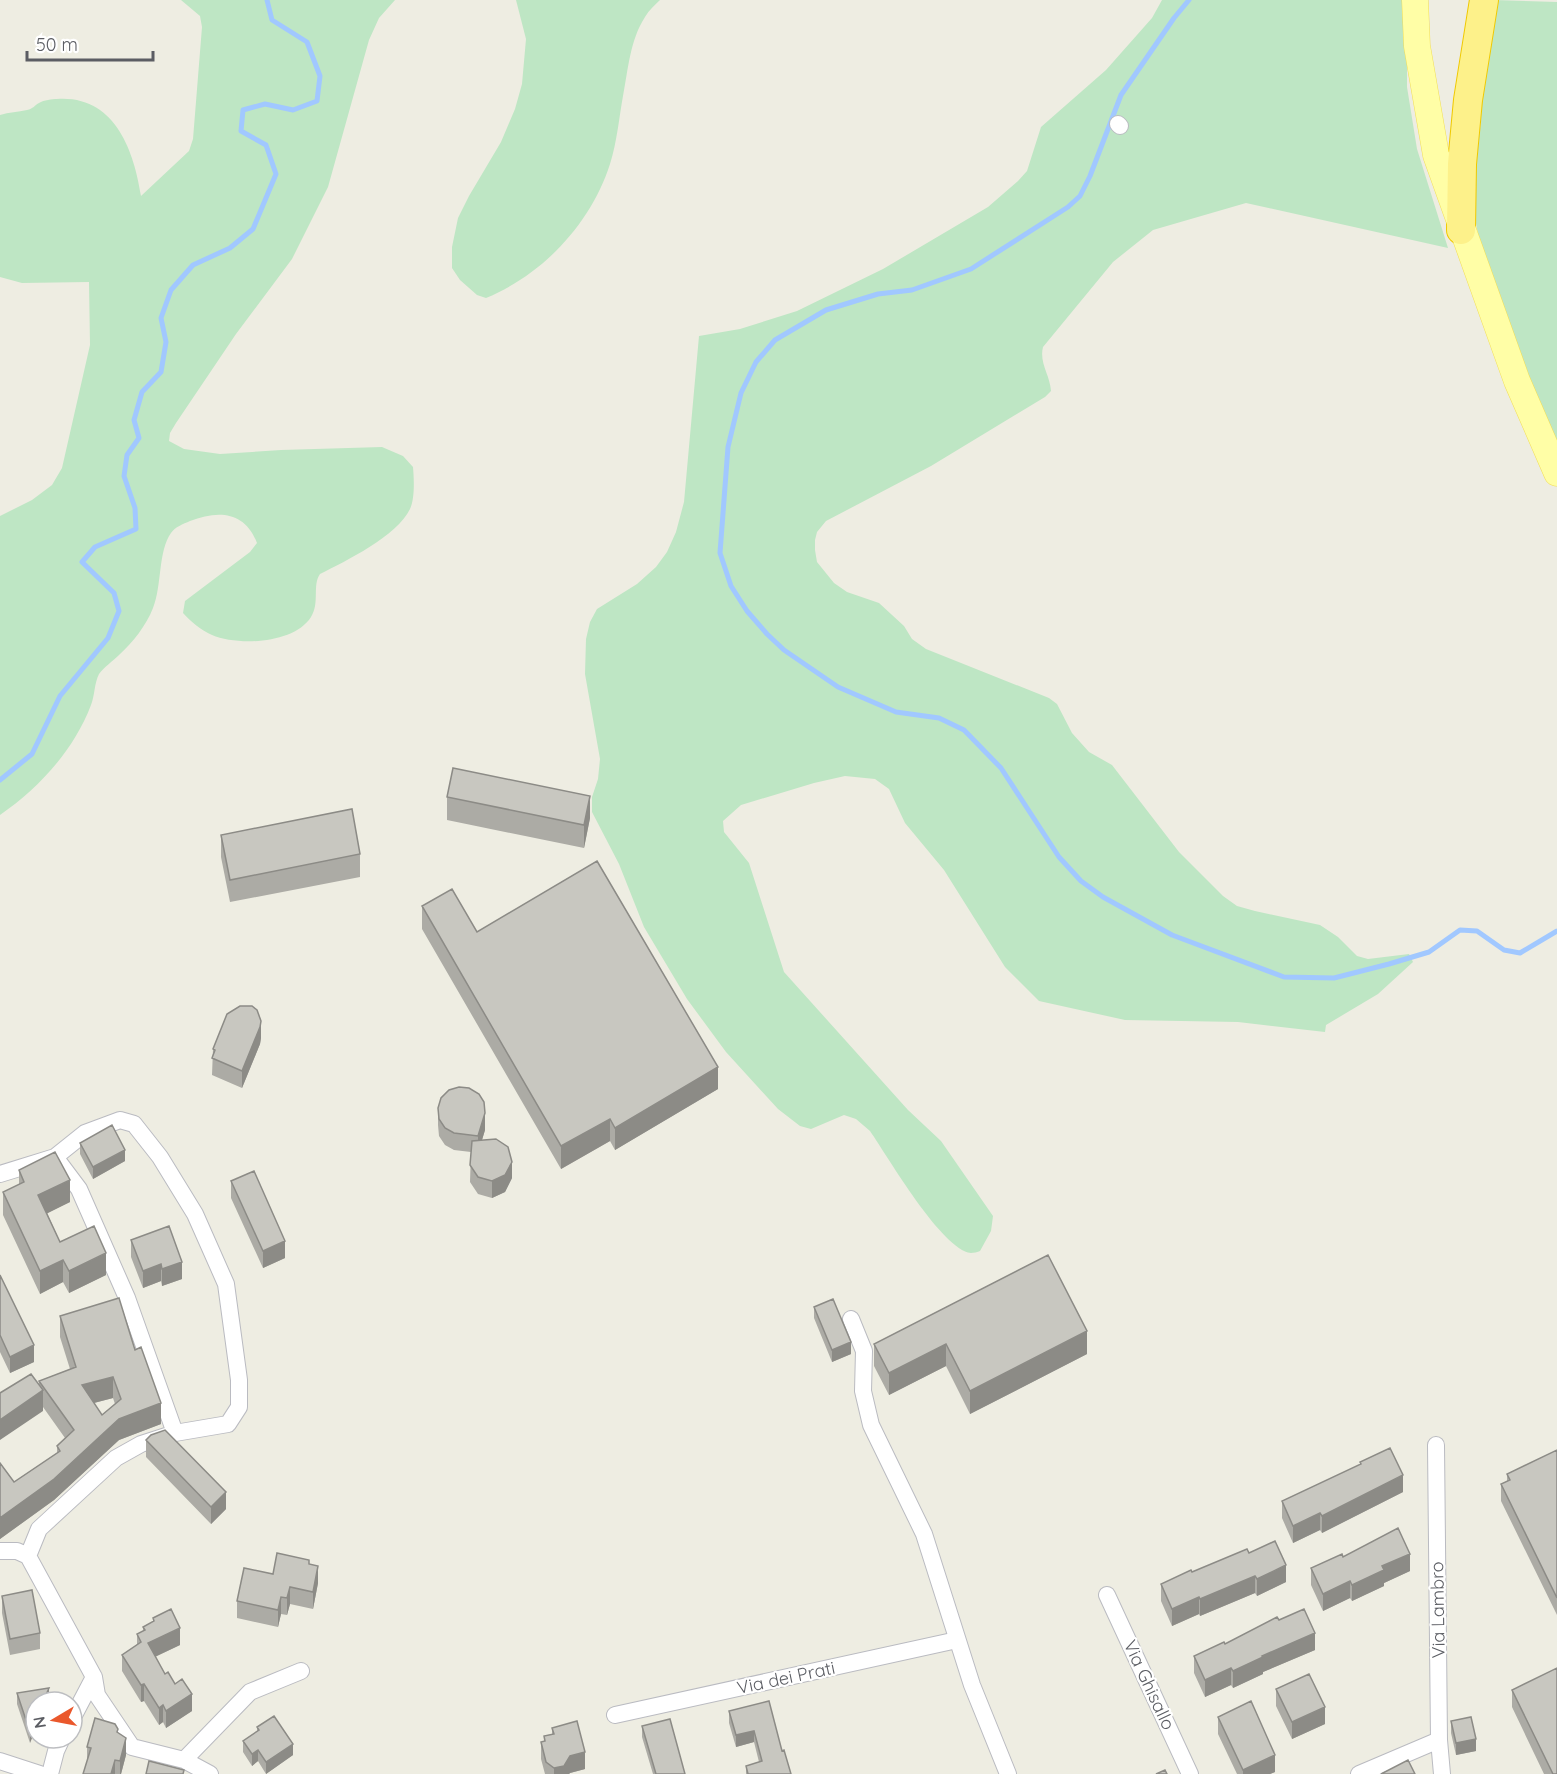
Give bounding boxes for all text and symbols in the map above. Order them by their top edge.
scale bar [27,24,153,62]
text: 50 m [36,33,78,56]
street label: Via Lambro [1425,1561,1450,1659]
street label: Via Ghisallo [1119,1636,1180,1733]
street label: Via dei Prati [735,1656,837,1699]
north arrow [24,1690,84,1750]
text: N [28,1715,50,1730]

